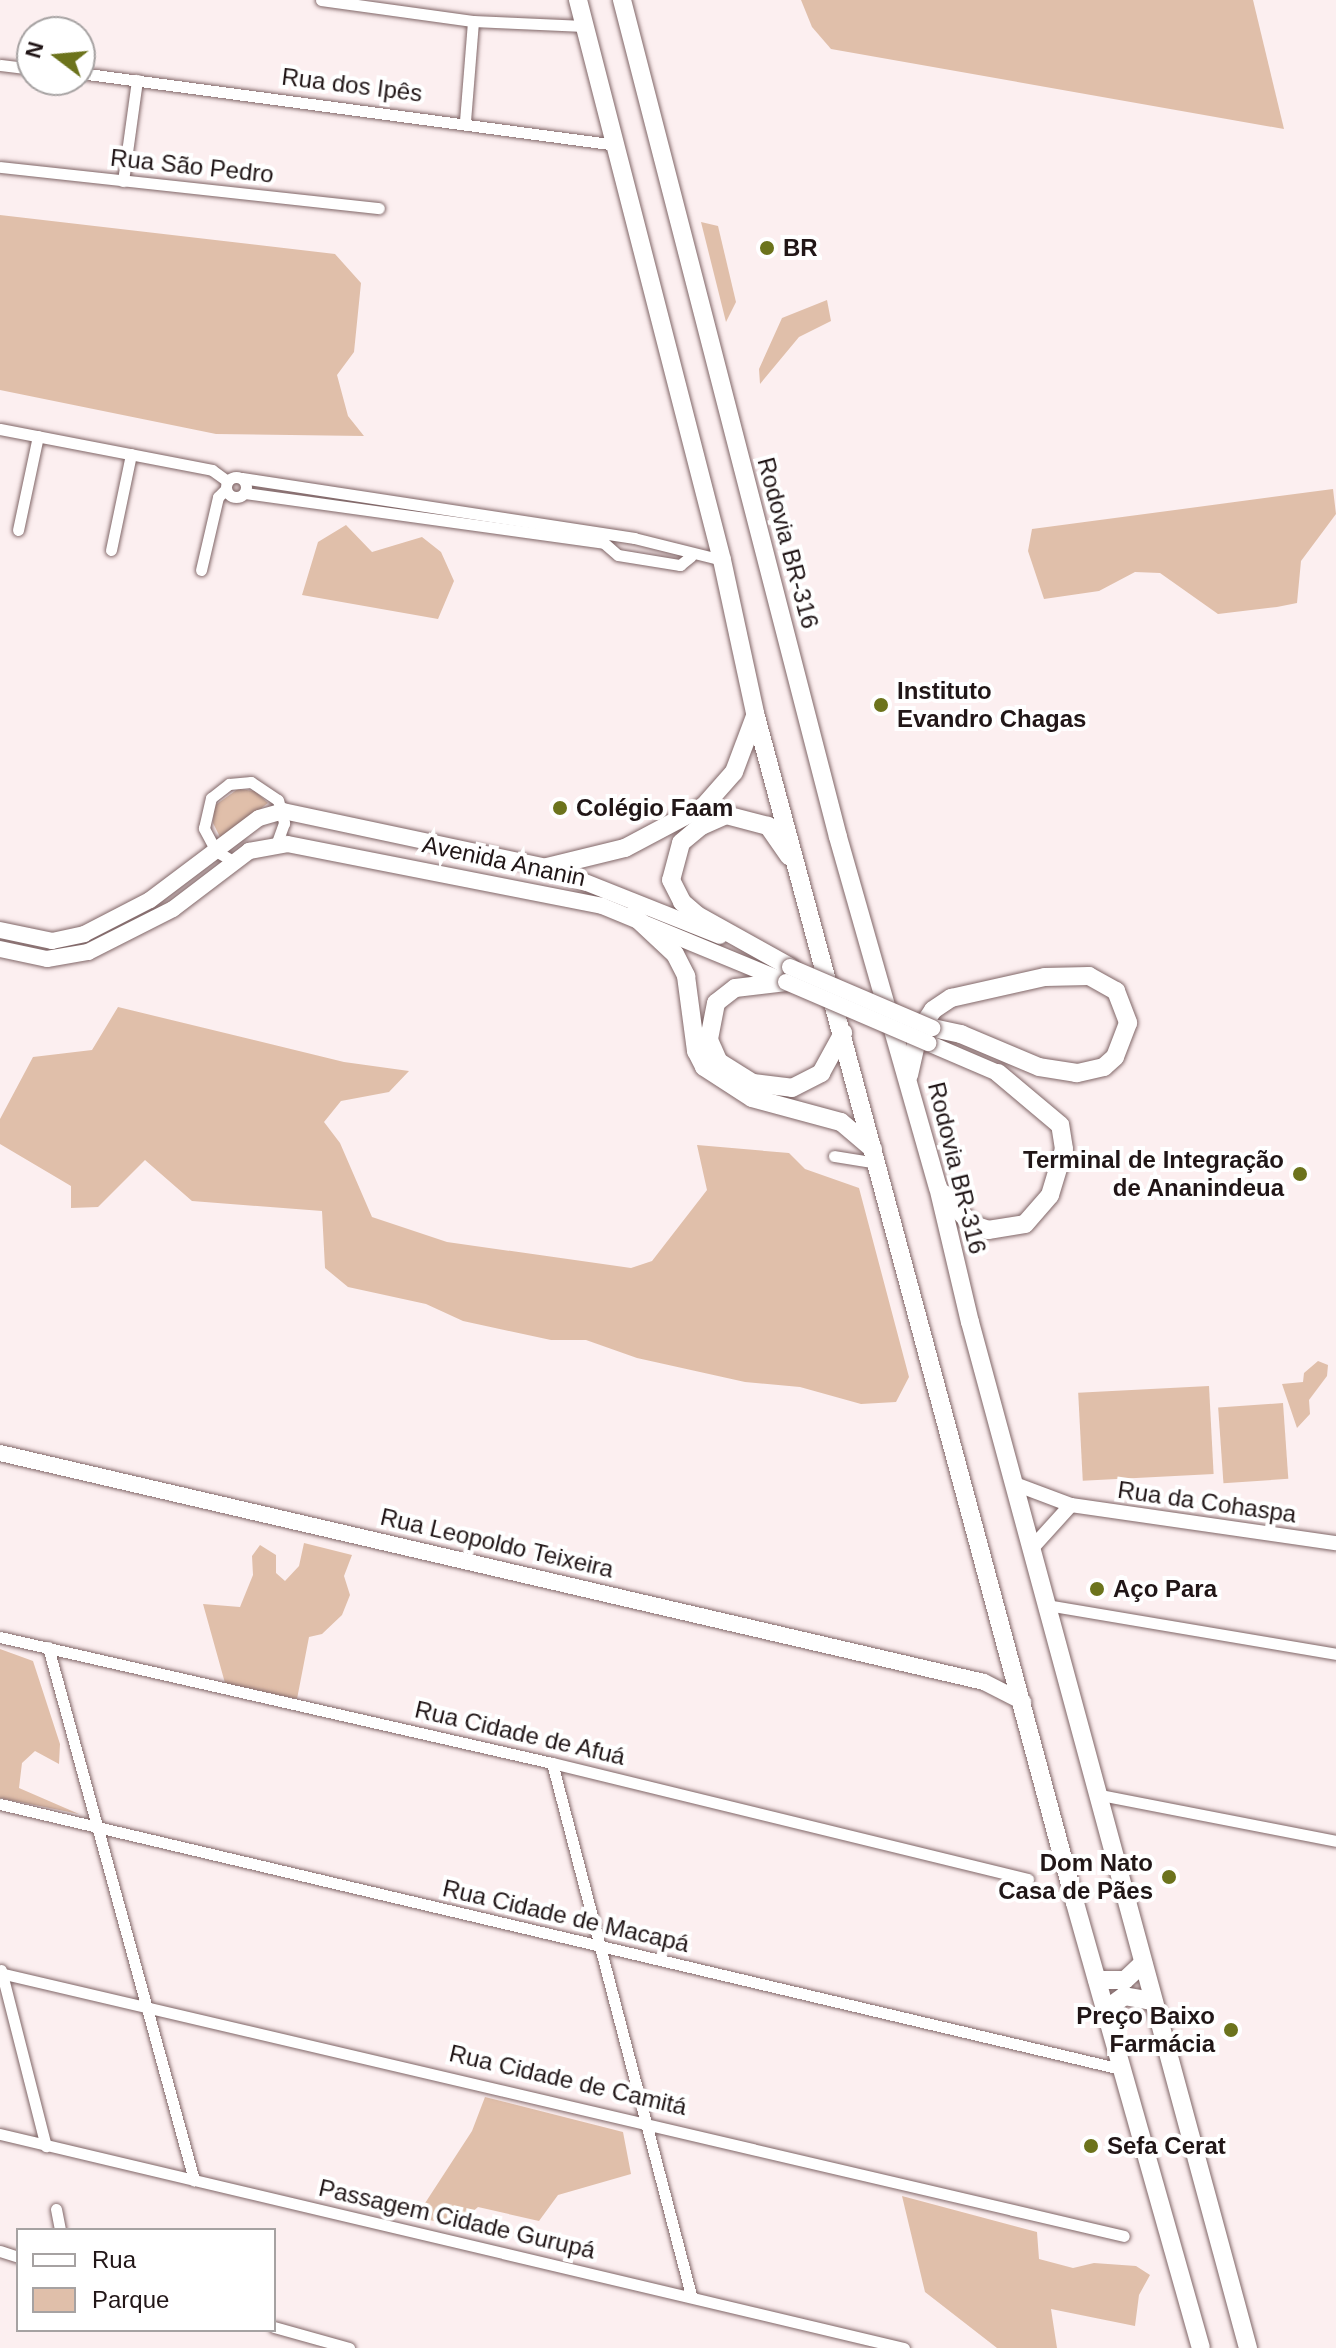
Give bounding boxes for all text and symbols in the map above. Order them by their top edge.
north arrow [16,16,96,96]
text: N [20,39,49,61]
street label: Rua dos Ipês [280,62,424,108]
street label: Rua São Pedro [109,143,275,189]
place label: BR [783,234,818,262]
marker: BR [758,239,776,257]
street label: Rodovia BR-316 [751,454,825,632]
place label: Instituto Evandro Chagas [897,677,1086,733]
marker: Instituto Evandro Chagas [872,696,890,714]
place label: Colégio Faam [576,794,733,822]
marker: Colégio Faam [551,799,569,817]
street label: Avenida Ananin [419,829,589,893]
street label: Rodovia BR-316 [922,1079,992,1257]
place label: Terminal de Integração de Ananindeua [1023,1146,1284,1202]
marker: Terminal de Integração de Ananindeua [1291,1165,1309,1183]
street label: Rua da Cohaspa [1116,1475,1298,1529]
street label: Rua Leopoldo Teixeira [377,1502,617,1584]
place label: Aço Para [1113,1575,1217,1603]
marker: Aço Para [1088,1580,1106,1598]
street label: Rua Cidade de Afuá [411,1695,629,1771]
place label: Dom Nato Casa de Pães [998,1849,1153,1905]
marker: Dom Nato Casa de Pães [1160,1868,1178,1886]
street label: Rua Cidade de Macapá [440,1874,692,1958]
place label: Preço Baixo Farmácia [1076,2002,1215,2058]
marker: Preço Baixo Farmácia [1222,2021,1240,2039]
street label: Rua Cidade de Camitá [446,2039,690,2121]
place label: Sefa Cerat [1107,2132,1226,2160]
marker: Sefa Cerat [1082,2137,1100,2155]
street label: Passagem Cidade Gurupá [316,2173,598,2265]
legend [16,2228,276,2332]
text: Rua [92,2246,136,2273]
text: Parque [92,2286,169,2313]

